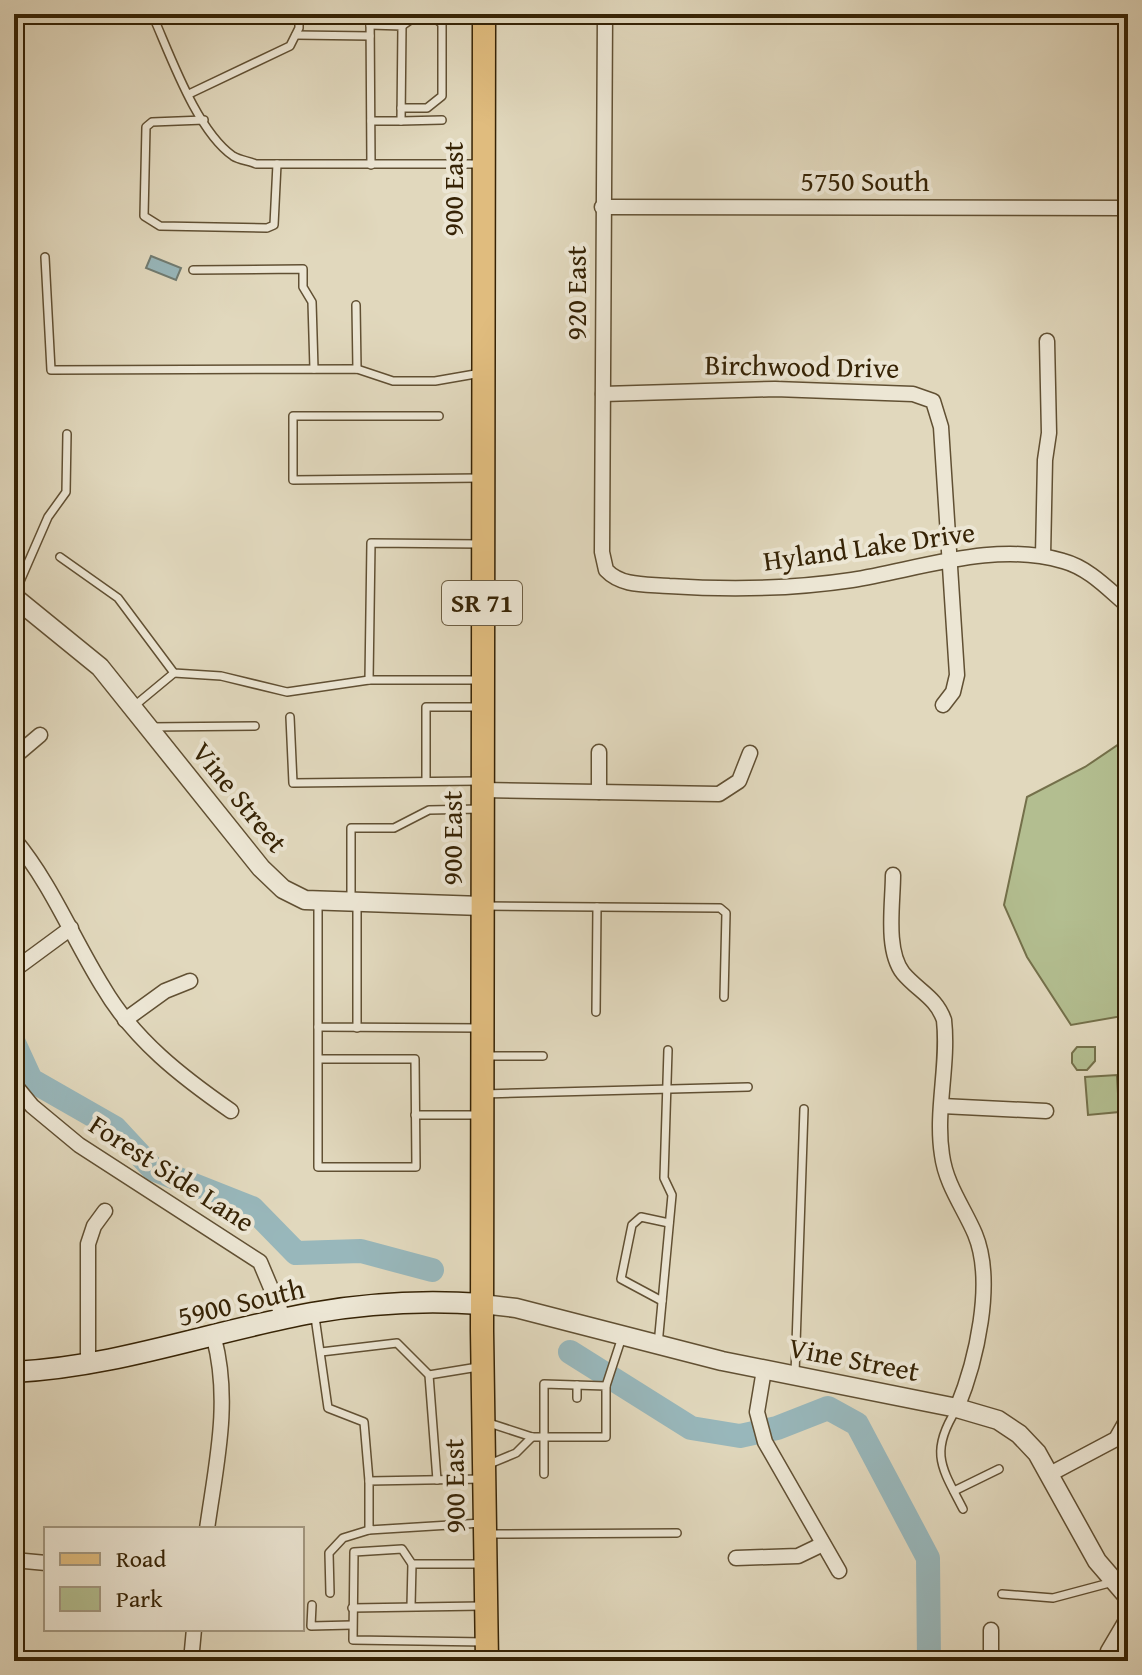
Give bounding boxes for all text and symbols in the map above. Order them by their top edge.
street label: 900 East [432,141,473,237]
street label: 5750 South [801,160,930,201]
street label: 920 East [555,245,596,341]
street label: Birchwood Drive [704,343,900,388]
street label: Hyland Lake Drive [761,510,977,581]
road number: SR 71 [442,581,522,625]
street label: Vine Street [183,732,298,861]
street label: 900 East [431,790,472,886]
street label: Forest Side Lane [82,1104,263,1241]
street label: 5900 South [174,1267,309,1336]
street label: Vine Street [785,1326,923,1391]
street label: 900 East [432,1438,475,1534]
legend [44,1527,304,1631]
text: Road [116,1541,166,1576]
text: Park [116,1581,163,1616]

